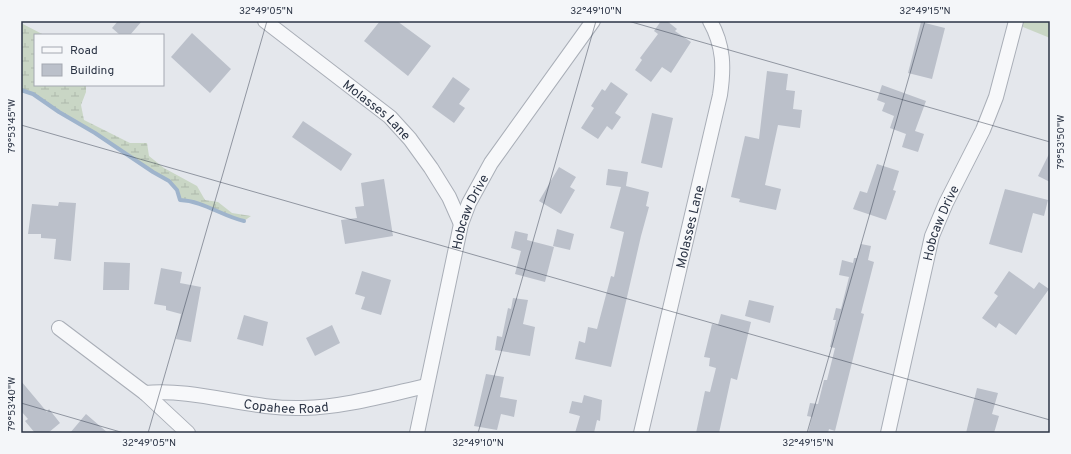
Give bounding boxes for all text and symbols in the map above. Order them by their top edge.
text: 32°49'05"N [239,5,293,18]
text: 32°49'10"N [570,5,622,18]
text: 32°49'15"N [899,5,951,18]
legend [34,34,164,86]
text: Road [70,43,98,59]
text: Building [70,63,114,79]
street label: Molasses Lane [339,77,413,144]
text: 79°53'45"W [6,99,19,153]
text: 79°53'50"W [1055,115,1068,169]
street label: Hobcaw Drive [450,172,493,251]
street label: Hobcaw Drive [921,183,964,263]
street label: Molasses Lane [674,184,709,270]
text: 79°53'40"W [6,377,19,431]
street label: Copahee Road [242,397,330,418]
text: 32°49'05"N [122,437,176,450]
text: 32°49'10"N [452,437,504,450]
text: 32°49'15"N [782,437,834,450]

